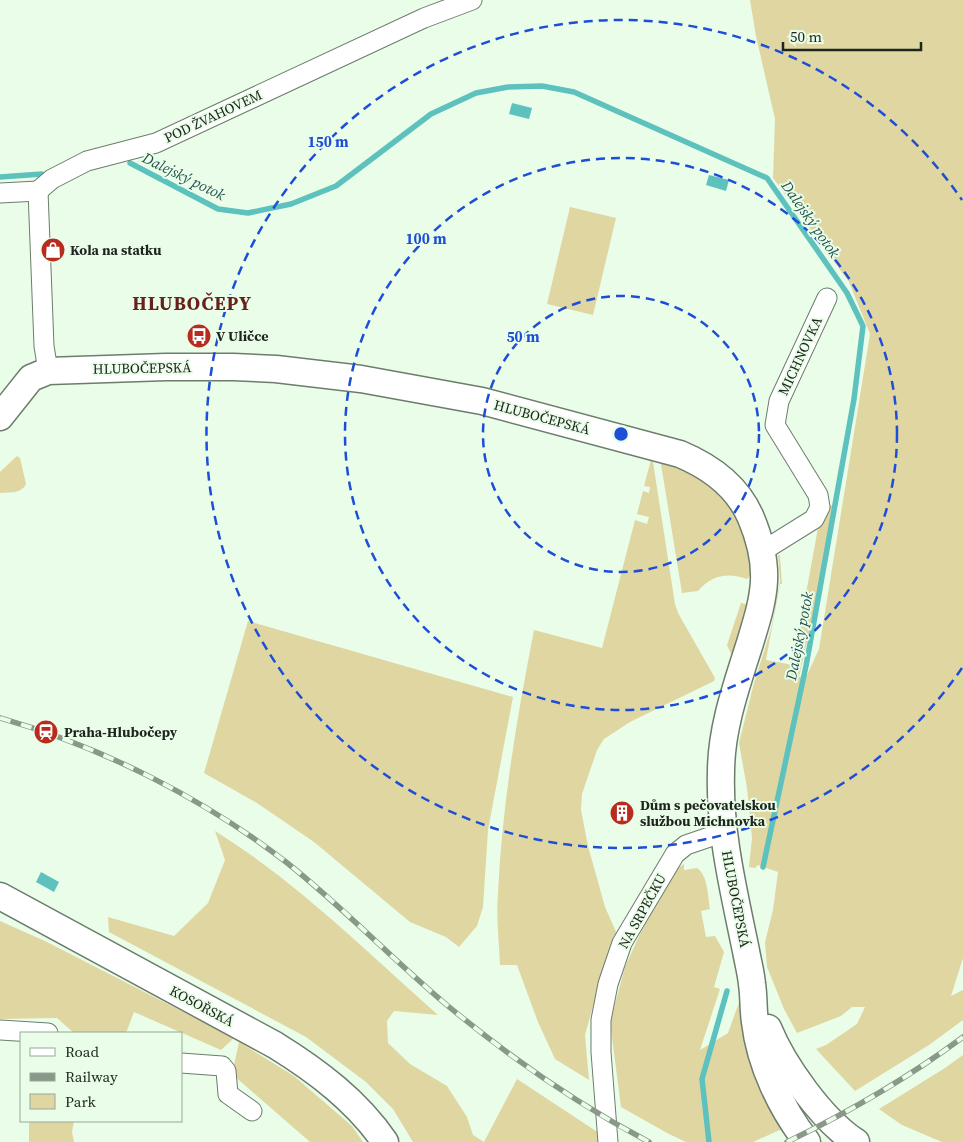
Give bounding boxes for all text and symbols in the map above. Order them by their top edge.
scale bar [783,20,920,52]
text: 50 m [790,26,822,47]
street label: POD ŽVAHOVEM [161,85,265,147]
text: 150 m [307,131,349,152]
water label: Dalejský potok [138,146,230,205]
water label: Dalejský potok [776,175,846,262]
text: 100 m [405,228,447,249]
shop icon: Kola na statku [40,237,66,263]
place label: Kola na statku [70,240,162,260]
district label: HLUBOČEPY [132,290,252,316]
street label: MICHNOVKA [773,313,827,399]
bus stop icon: V Uličce [186,323,212,349]
place label: V Uličce [216,326,269,346]
text: 50 m [506,326,540,347]
street label: HLUBOČEPSKÁ [92,357,192,379]
street label: HLUBOČEPSKÁ [492,395,593,440]
centre of rings [612,425,630,443]
water label: Dalejský potok [780,589,818,683]
station icon: Praha-Hlubočepy [33,719,59,745]
place label: Praha-Hlubočepy [64,722,178,742]
place label: Dům s pečovatelskou službou Michnovka [640,795,776,831]
building icon: Dům s pečovatelskou službou Michnovka [609,800,635,826]
street label: HLUBOČEPSKÁ [717,849,755,950]
street label: NA SRPEČKU [613,870,671,952]
street label: KOSOŘSKÁ [166,981,238,1032]
legend [20,1032,182,1122]
text: Road [65,1041,99,1062]
text: Railway [65,1066,118,1087]
text: Park [65,1091,97,1112]

